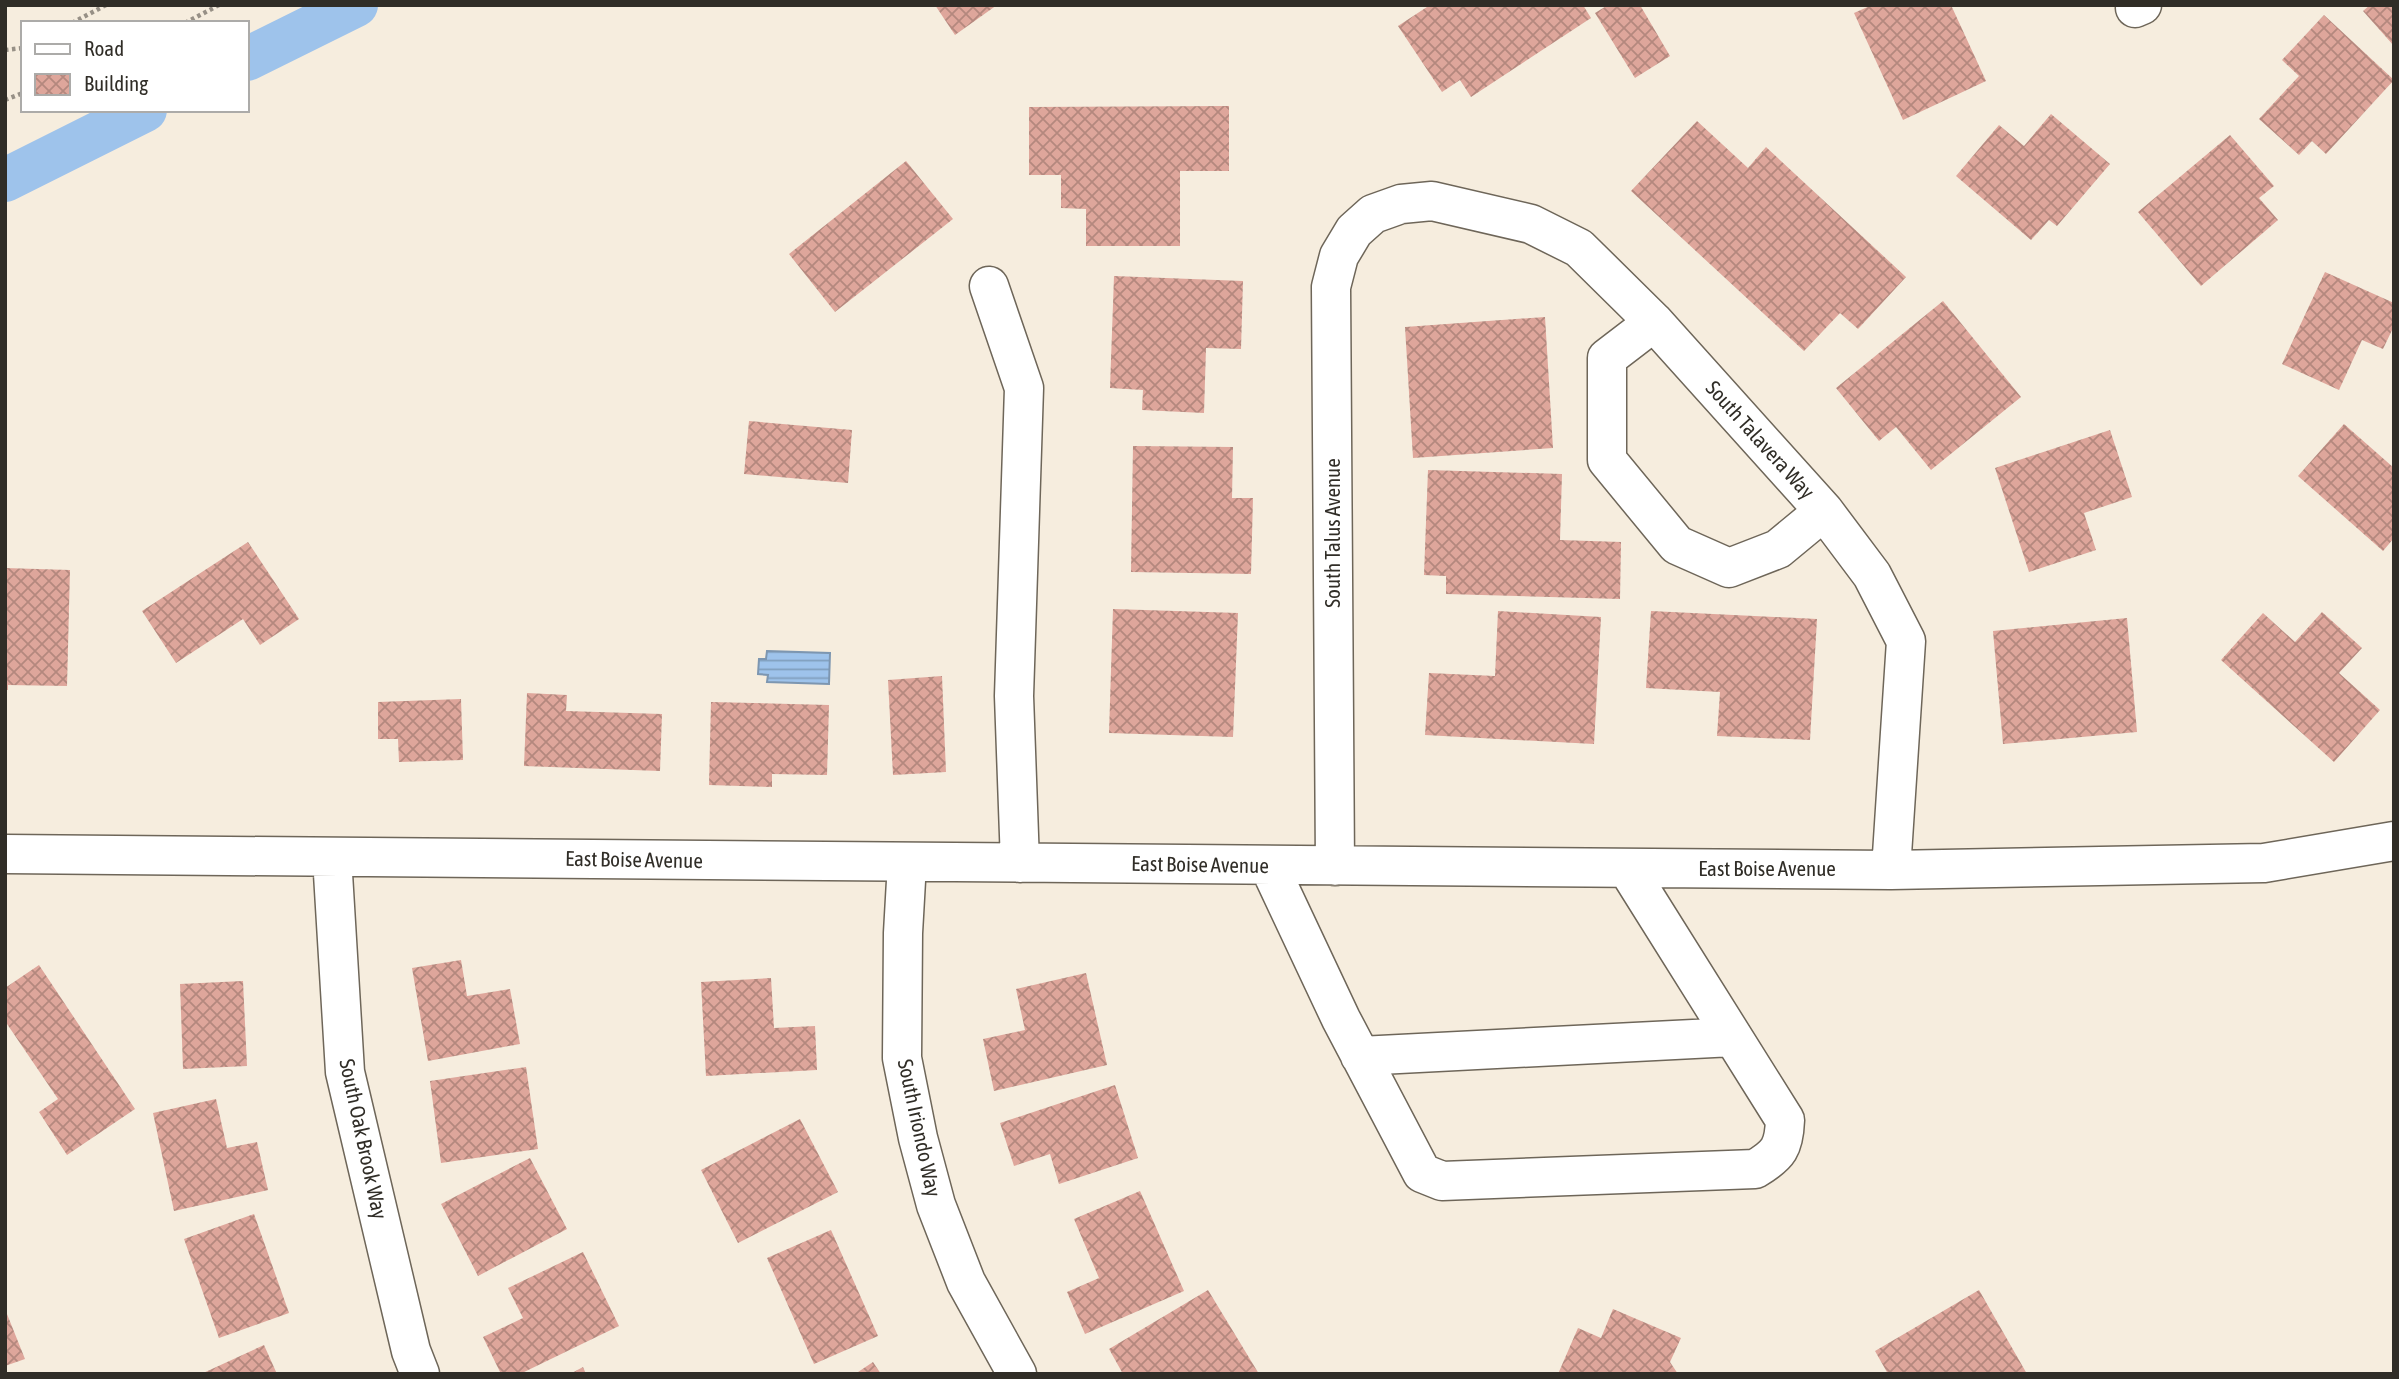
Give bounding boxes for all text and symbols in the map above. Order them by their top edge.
legend [21,21,248,112]
text: Road [84,36,124,60]
text: Building [84,71,148,95]
street label: South Talavera Way [1702,375,1820,503]
street label: South Talus Avenue [1320,458,1344,608]
street label: East Boise Avenue [565,846,703,872]
street label: East Boise Avenue [1131,851,1269,877]
street label: East Boise Avenue [1698,856,1836,880]
street label: South Oak Brook Way [335,1057,393,1221]
street label: South Iriondo Way [894,1057,946,1199]

